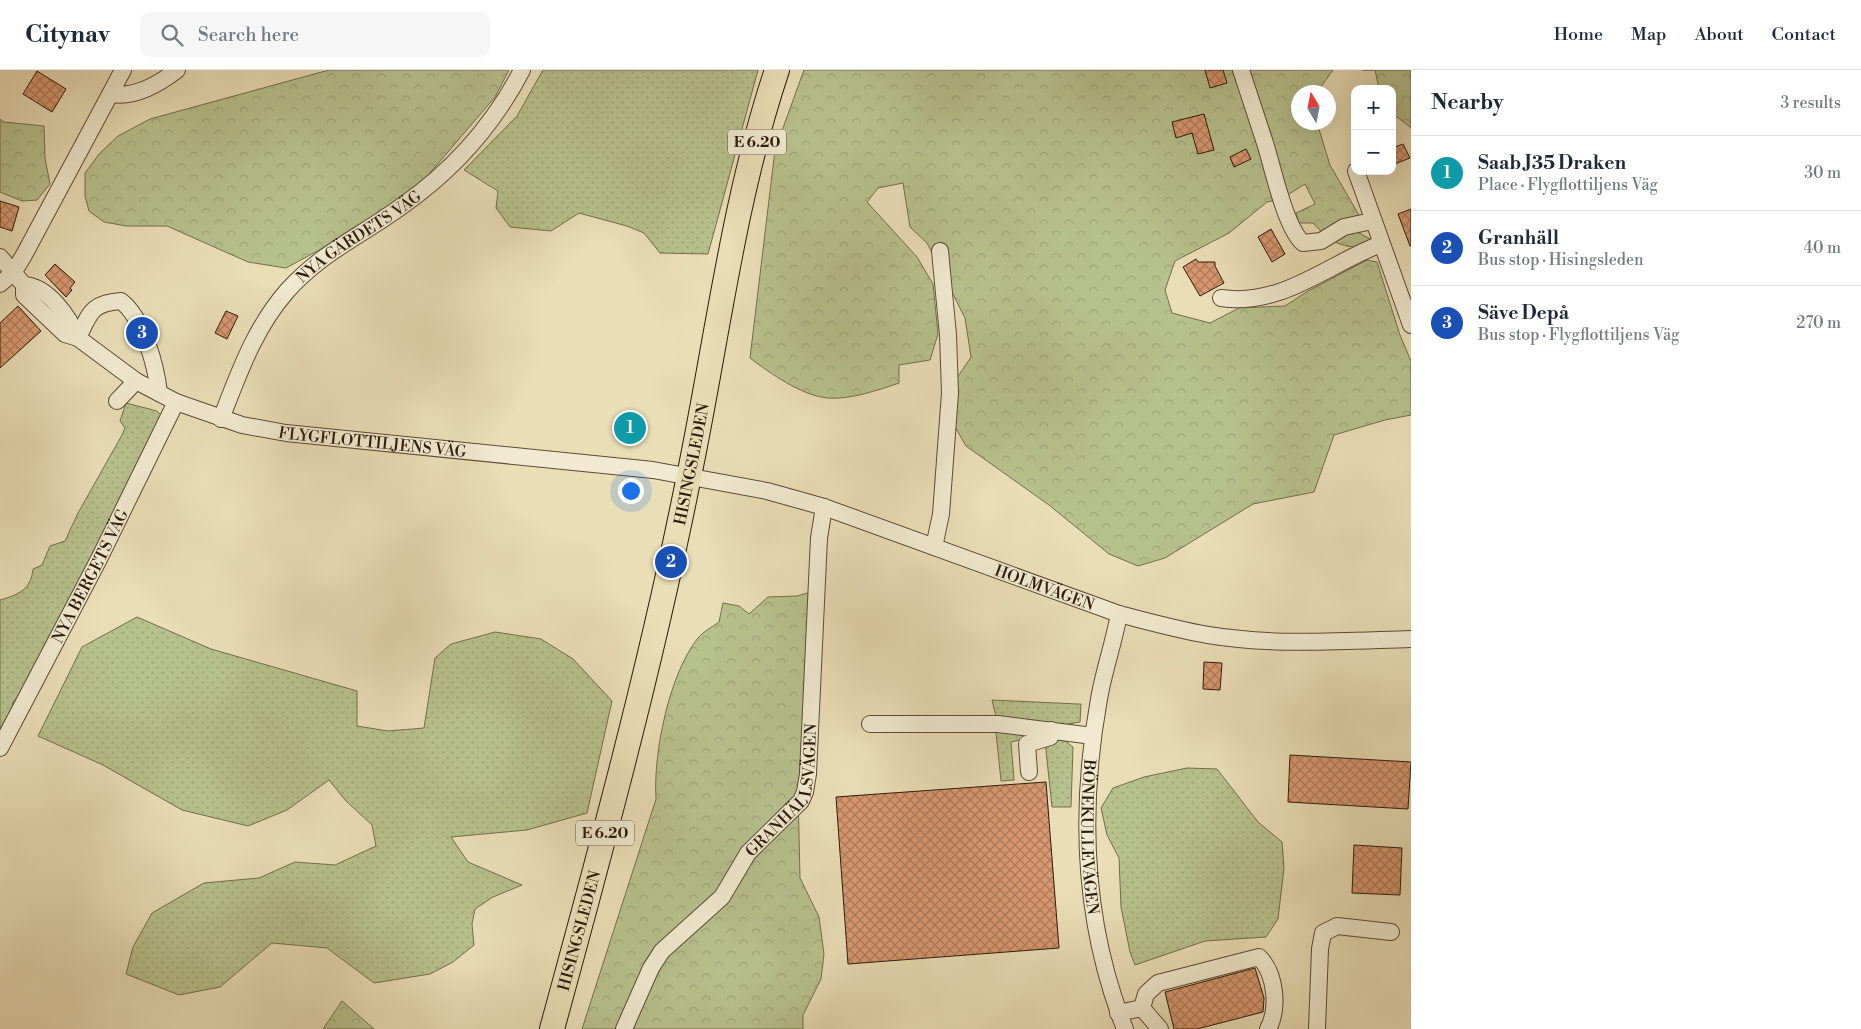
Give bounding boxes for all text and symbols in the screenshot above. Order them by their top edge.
search box [140,12,490,57]
text: Citynav [25,20,110,50]
icon: search [158,21,186,49]
text: Search here [198,23,299,47]
text: Home [1554,23,1603,46]
text: Map [1631,23,1667,46]
text: About [1695,23,1744,46]
text: Contact [1772,23,1836,46]
north arrow [1291,85,1336,130]
map controls [1351,85,1396,175]
button: + [1351,85,1396,130]
text: Nearby [1431,90,1504,116]
text: 3 results [1780,93,1841,113]
road number: E 6.20 [728,130,786,154]
button: − [1351,130,1396,175]
text: Saab J35 Draken [1478,151,1626,175]
text: 1 [1443,163,1451,183]
text: 30 m [1804,163,1841,183]
text: Place · Flygflottiljens Väg [1478,175,1658,195]
street label: NYA GÄRDETS VÄG [292,186,426,287]
text: Granhäll [1478,226,1559,250]
text: 2 [1442,238,1452,258]
text: 40 m [1804,238,1841,258]
text: Bus stop · Hisingsleden [1478,250,1644,270]
text: Säve Depå [1478,301,1569,325]
text: 3 [1442,313,1452,333]
text: 270 m [1796,313,1841,333]
pin: 3 [126,314,158,352]
text: Bus stop · Flygflottiljens Väg [1478,325,1679,345]
street label: HISINGSLEDEN [670,402,714,527]
pin: 1 [614,409,646,447]
street label: FLYGFLOTTILJENS VÄG [277,423,467,462]
your location [618,478,644,504]
street label: NYA BERGETS VÄG [48,506,133,647]
pin: 2 [655,543,687,581]
street label: HOLMVÄGEN [992,561,1097,615]
street label: GRANHÄLLSVÄGEN [741,723,821,861]
street label: BÖNEKULLEVÄGEN [1076,757,1103,916]
road number: E 6.20 [576,820,634,846]
street label: HISINGSLEDEN [554,868,606,993]

